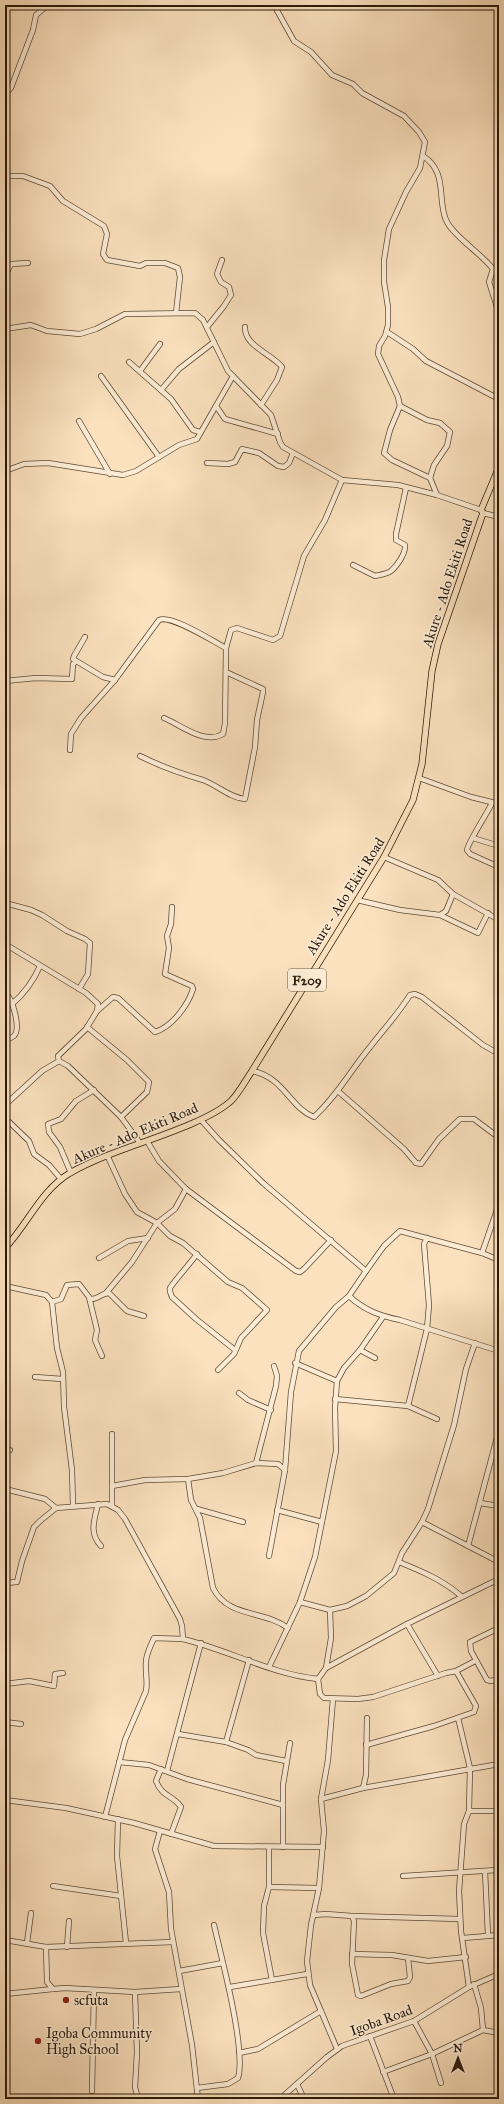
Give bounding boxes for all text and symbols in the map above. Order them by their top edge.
street label: Akure - Ado Ekiti Road [418,516,476,651]
street label: Akure - Ado Ekiti Road [302,835,388,959]
road number: F209 [288,969,326,991]
street label: Akure - Ado Ekiti Road [69,1099,201,1168]
place label: scfuta [74,1992,108,2009]
marker: scfuta [61,1995,71,2005]
street label: Igoba Road [348,2001,415,2040]
place label: Igoba Community High School [46,2025,152,2058]
marker: Igoba Community High School [33,2036,43,2046]
north arrow [438,2038,478,2078]
text: N [453,2042,463,2055]

